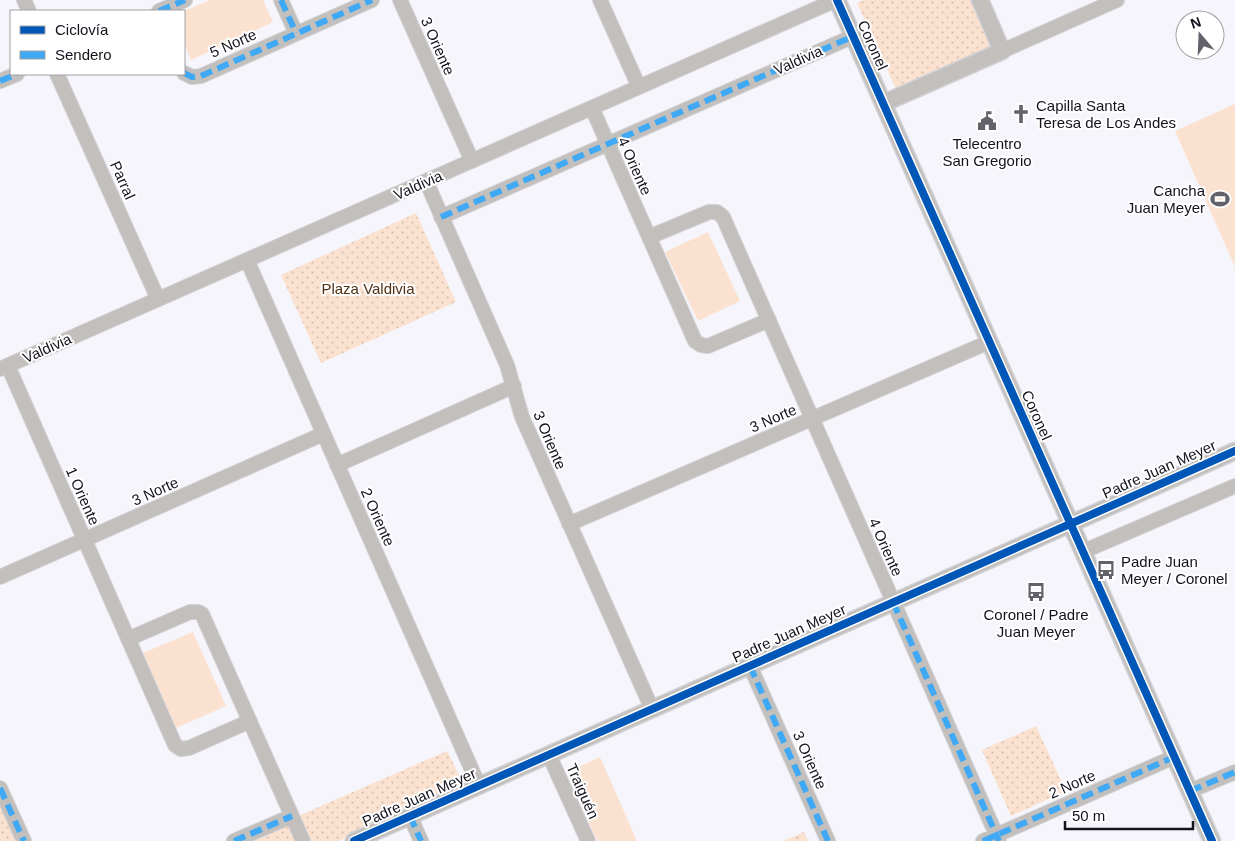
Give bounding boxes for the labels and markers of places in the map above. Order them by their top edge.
place label: Capilla Santa Teresa de Los Andes [1036,97,1176,131]
church icon: Capilla Santa Teresa de Los Andes [1010,103,1032,125]
public building icon: Telecentro San Gregorio [976,110,998,132]
place label: Telecentro San Gregorio [942,135,1032,169]
place label: Cancha Juan Meyer [1127,182,1206,216]
sports icon: Cancha Juan Meyer [1209,188,1231,210]
place label: Padre Juan Meyer / Coronel [1121,553,1228,587]
bus stop icon: Padre Juan Meyer / Coronel [1095,559,1117,581]
bus stop icon: Coronel / Padre Juan Meyer [1025,581,1047,603]
place label: Coronel / Padre Juan Meyer [983,606,1089,640]

